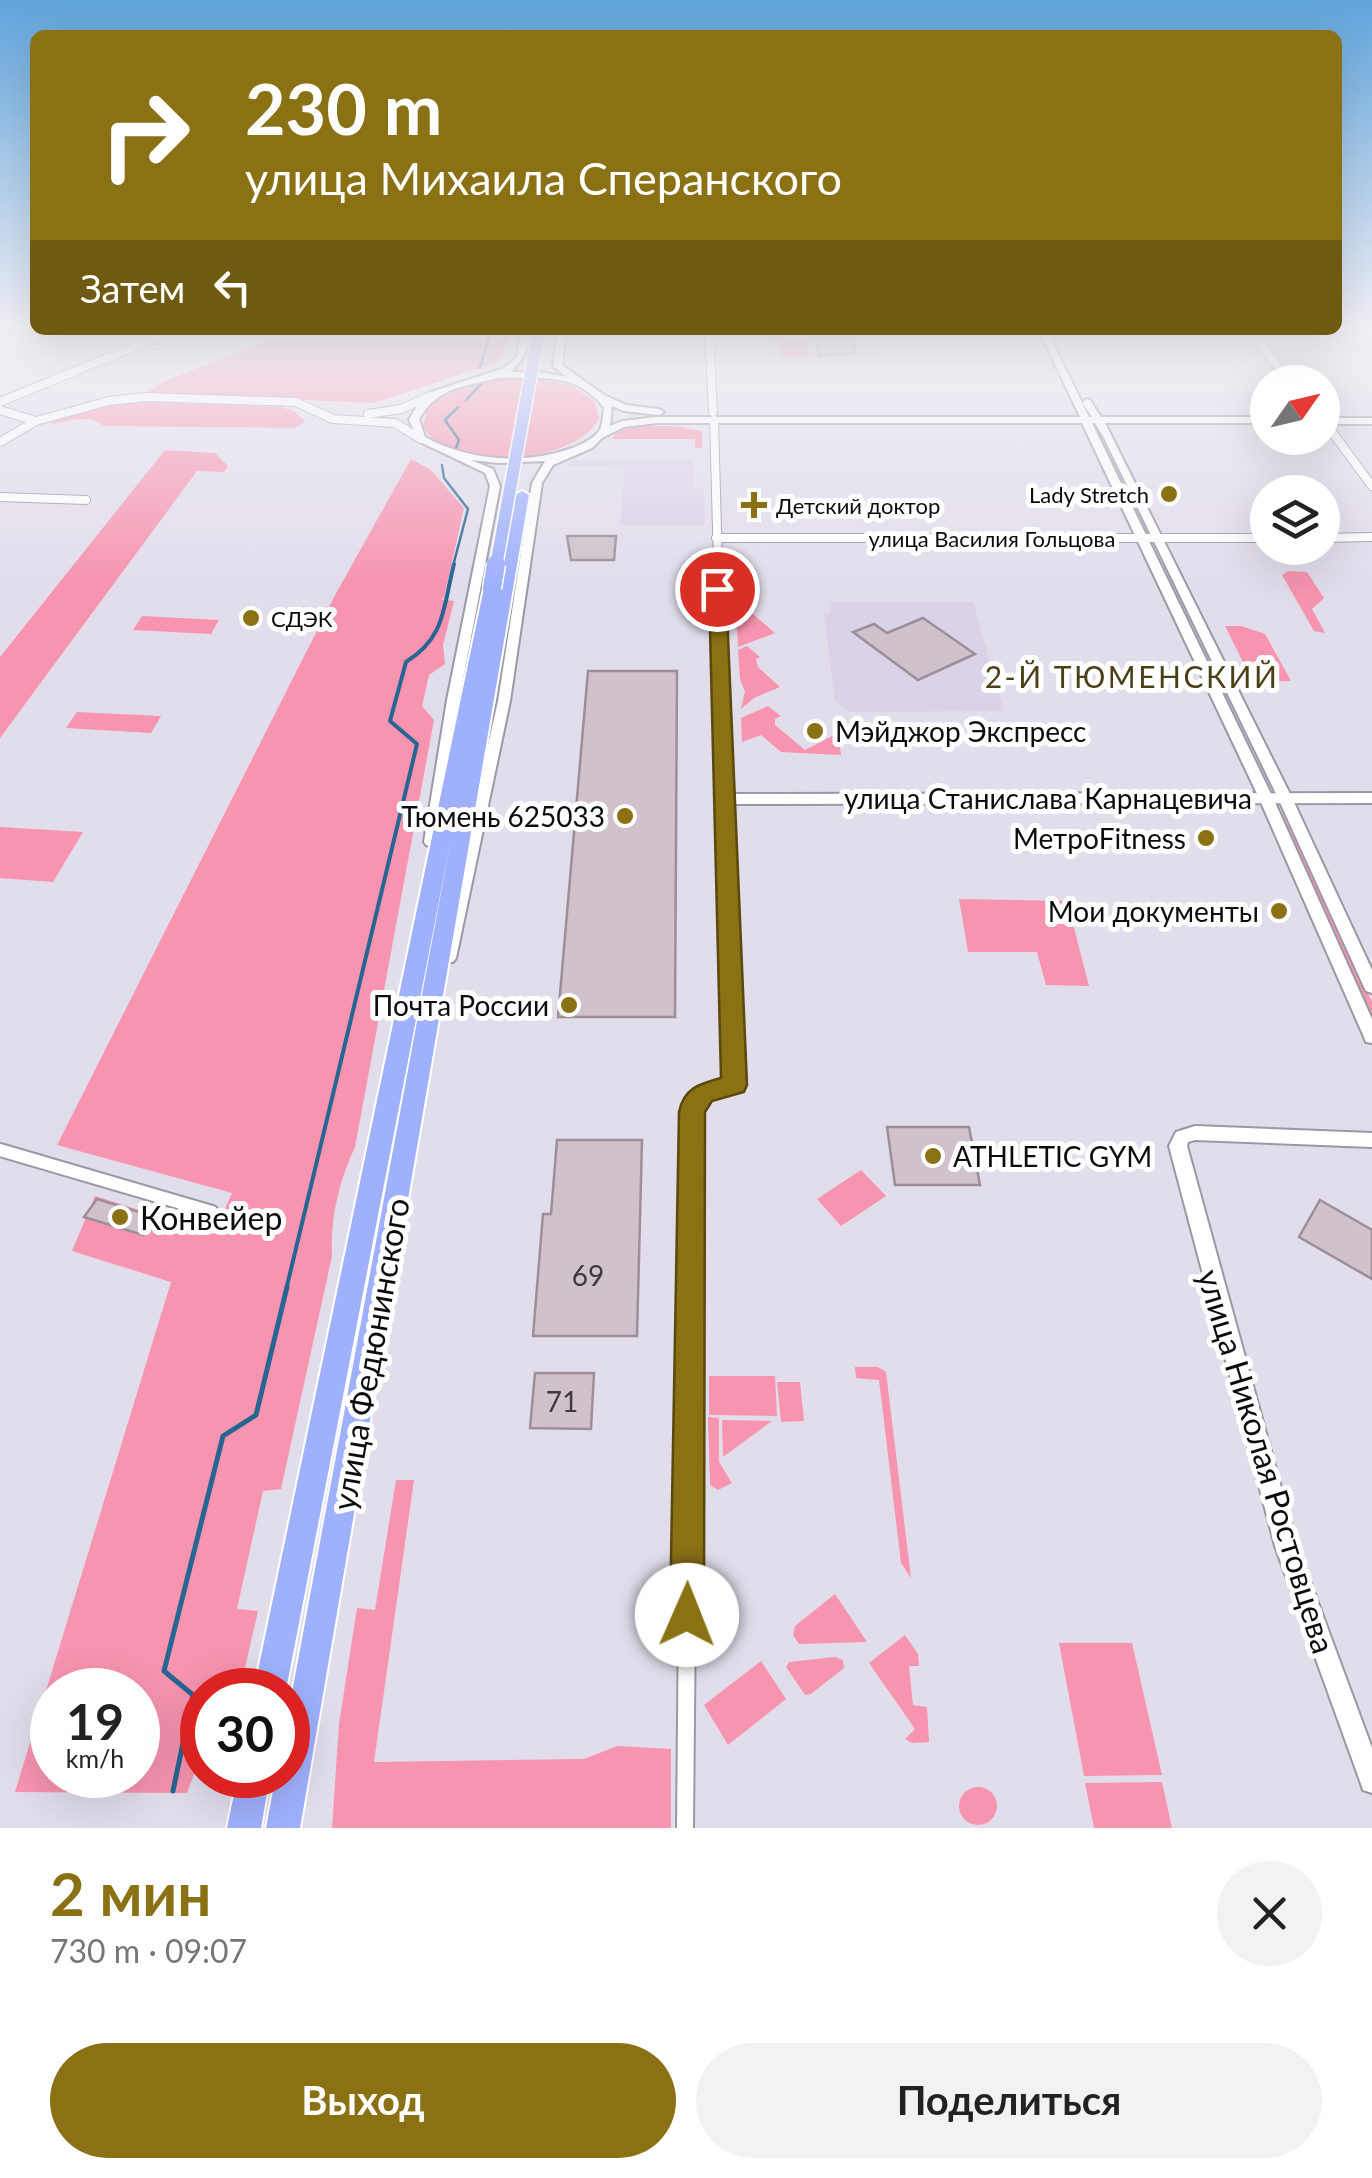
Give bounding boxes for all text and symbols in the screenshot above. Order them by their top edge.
text: 230 m [245,66,442,150]
icon: right [80,70,210,200]
text: улица Михаила Сперанского [245,151,842,205]
icon: left [205,260,260,315]
text: Затем [80,265,185,311]
north arrow [1250,365,1340,455]
map controls [1250,365,1340,565]
button: layers [1250,475,1340,565]
place label: Lady Stretch [1029,481,1149,508]
marker: Lady Stretch [1158,483,1180,505]
marker: Детский доктор [741,492,767,518]
place label: Детский доктор [776,492,940,519]
street label: улица Василия Гольцова [869,525,1115,552]
pin [675,547,760,632]
icon: arrive [690,562,745,617]
place label: СДЭК [271,605,333,632]
marker: СДЭК [240,607,262,629]
district label: 2-Й ТЮМЕНСКИЙ [985,658,1279,694]
place label: Мэйджор Экспресс [835,714,1086,748]
marker: Мэйджор Экспресс [804,720,826,742]
street label: улица Станислава Карнацевича [844,781,1252,815]
place label: Тюмень 625033 [401,799,605,833]
marker: Тюмень 625033 [614,805,636,827]
place label: МетроFitness [1013,821,1186,855]
marker: МетроFitness [1195,827,1217,849]
place label: Мои документы [1048,894,1259,928]
marker: Мои документы [1268,900,1290,922]
place label: Почта России [373,988,549,1022]
marker: Почта России [558,994,580,1016]
place label: ATHLETIC GYM [953,1139,1152,1173]
marker: ATHLETIC GYM [922,1145,944,1167]
street label: улица Федюнинского [323,1195,417,1513]
place label: Конвейер [140,1198,282,1237]
marker: Конвейер [109,1206,131,1228]
house number: 69 [572,1258,604,1292]
street label: улица Николая Ростовцева [1190,1264,1344,1658]
house number: 71 [546,1384,578,1418]
position arrow [635,1563,739,1667]
speed limit sign: 30 [180,1668,310,1798]
text: 19 [66,1691,124,1751]
text: km/h [66,1743,124,1773]
text: 2 мин [50,1857,212,1929]
button: close [1217,1861,1322,1966]
text: 730 m · 09:07 [50,1931,247,1970]
button: Выход [50,2043,676,2158]
button: Поделиться [696,2043,1322,2158]

